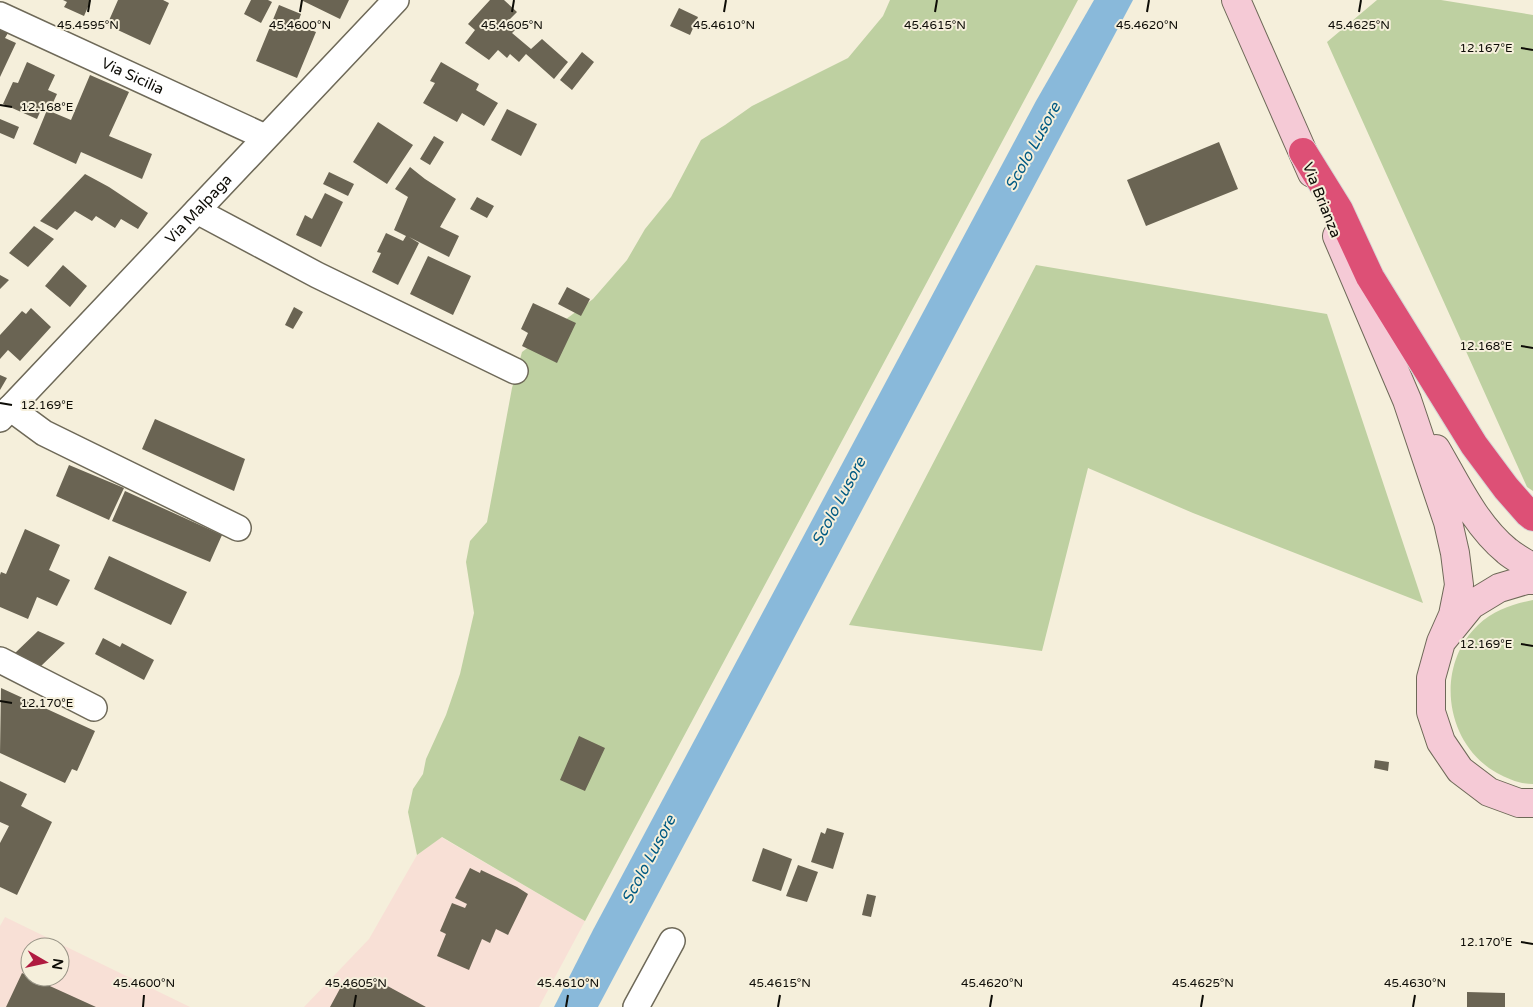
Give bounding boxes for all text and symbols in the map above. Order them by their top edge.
text: 45.4595°N [57,18,119,32]
text: 45.4600°N [269,18,331,32]
text: 45.4605°N [481,18,543,32]
text: 45.4610°N [693,18,755,32]
text: 45.4615°N [904,18,966,32]
text: 45.4620°N [1116,18,1178,32]
text: 45.4625°N [1328,18,1390,32]
text: 12.167°E [1459,41,1513,55]
street label: Via Sicilia [98,54,167,98]
water label: Scolo Lusore [1001,98,1066,194]
text: 12.168°E [21,100,74,114]
street label: Via Brianza [1299,160,1345,240]
street label: Via Malpaga [161,170,236,247]
text: 12.168°E [1460,339,1513,353]
text: 12.169°E [21,398,74,412]
water label: Scolo Lusore [807,453,871,549]
text: 12.169°E [1460,637,1513,651]
text: 12.170°E [21,696,74,710]
water label: Scolo Lusore [617,811,681,907]
text: 12.170°E [1460,935,1513,949]
north arrow [20,937,70,987]
text: N [48,957,67,971]
text: 45.4600°N [113,976,175,990]
text: 45.4605°N [325,976,387,990]
text: 45.4610°N [537,976,599,990]
text: 45.4615°N [749,976,811,990]
text: 45.4620°N [961,976,1023,990]
text: 45.4625°N [1172,976,1234,990]
text: 45.4630°N [1384,976,1446,990]

